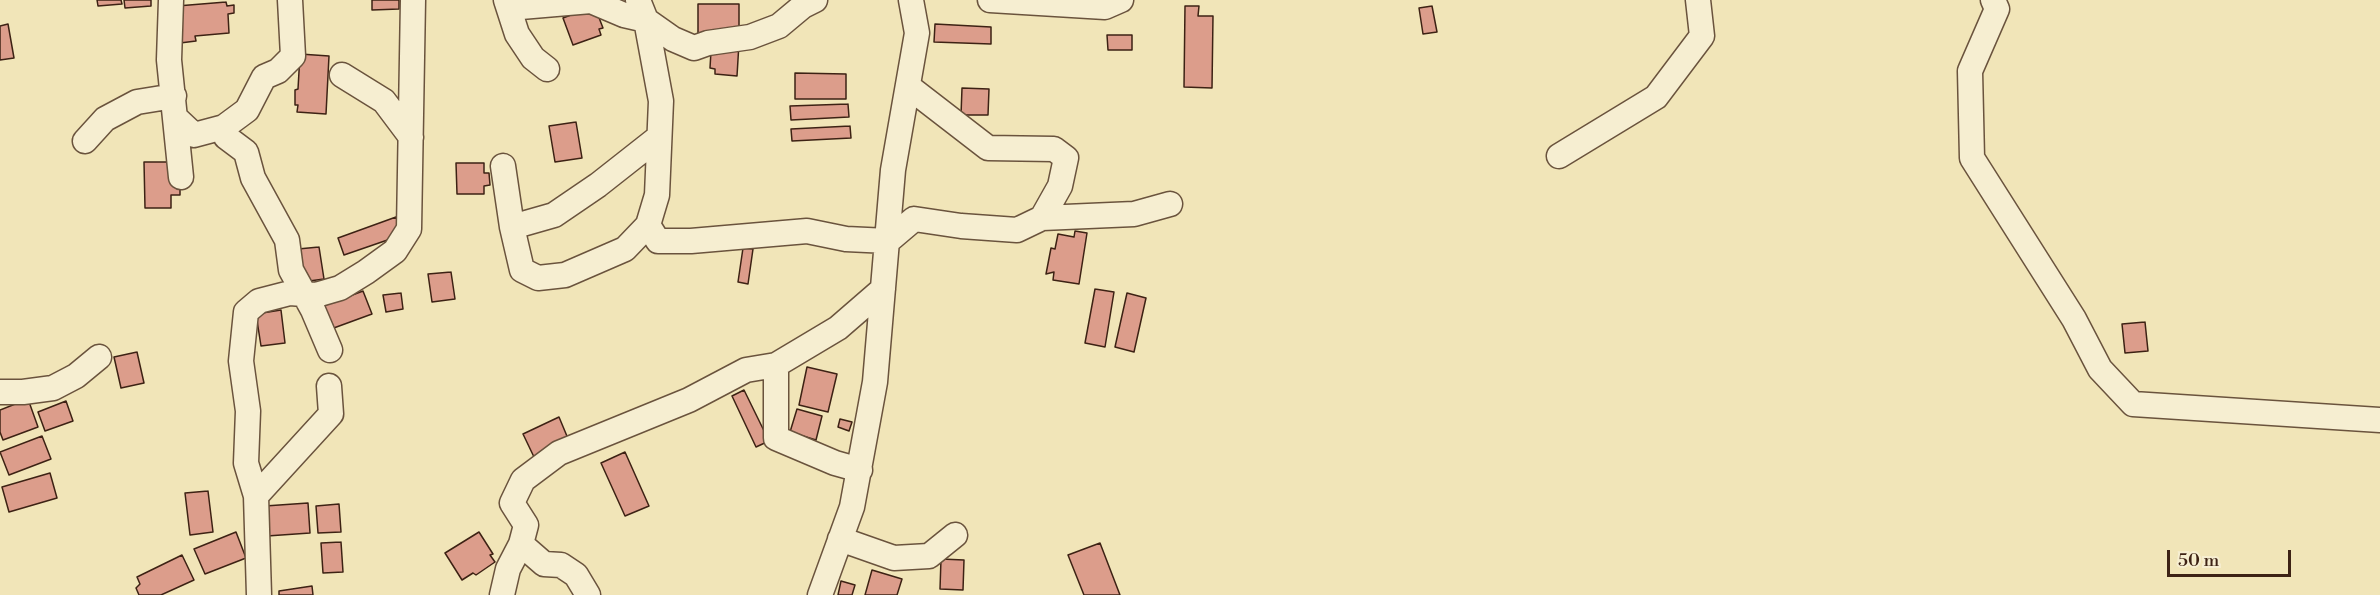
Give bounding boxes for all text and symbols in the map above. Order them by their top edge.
scale bar [2170,538,2294,576]
text: 50 m [2178,549,2219,572]

